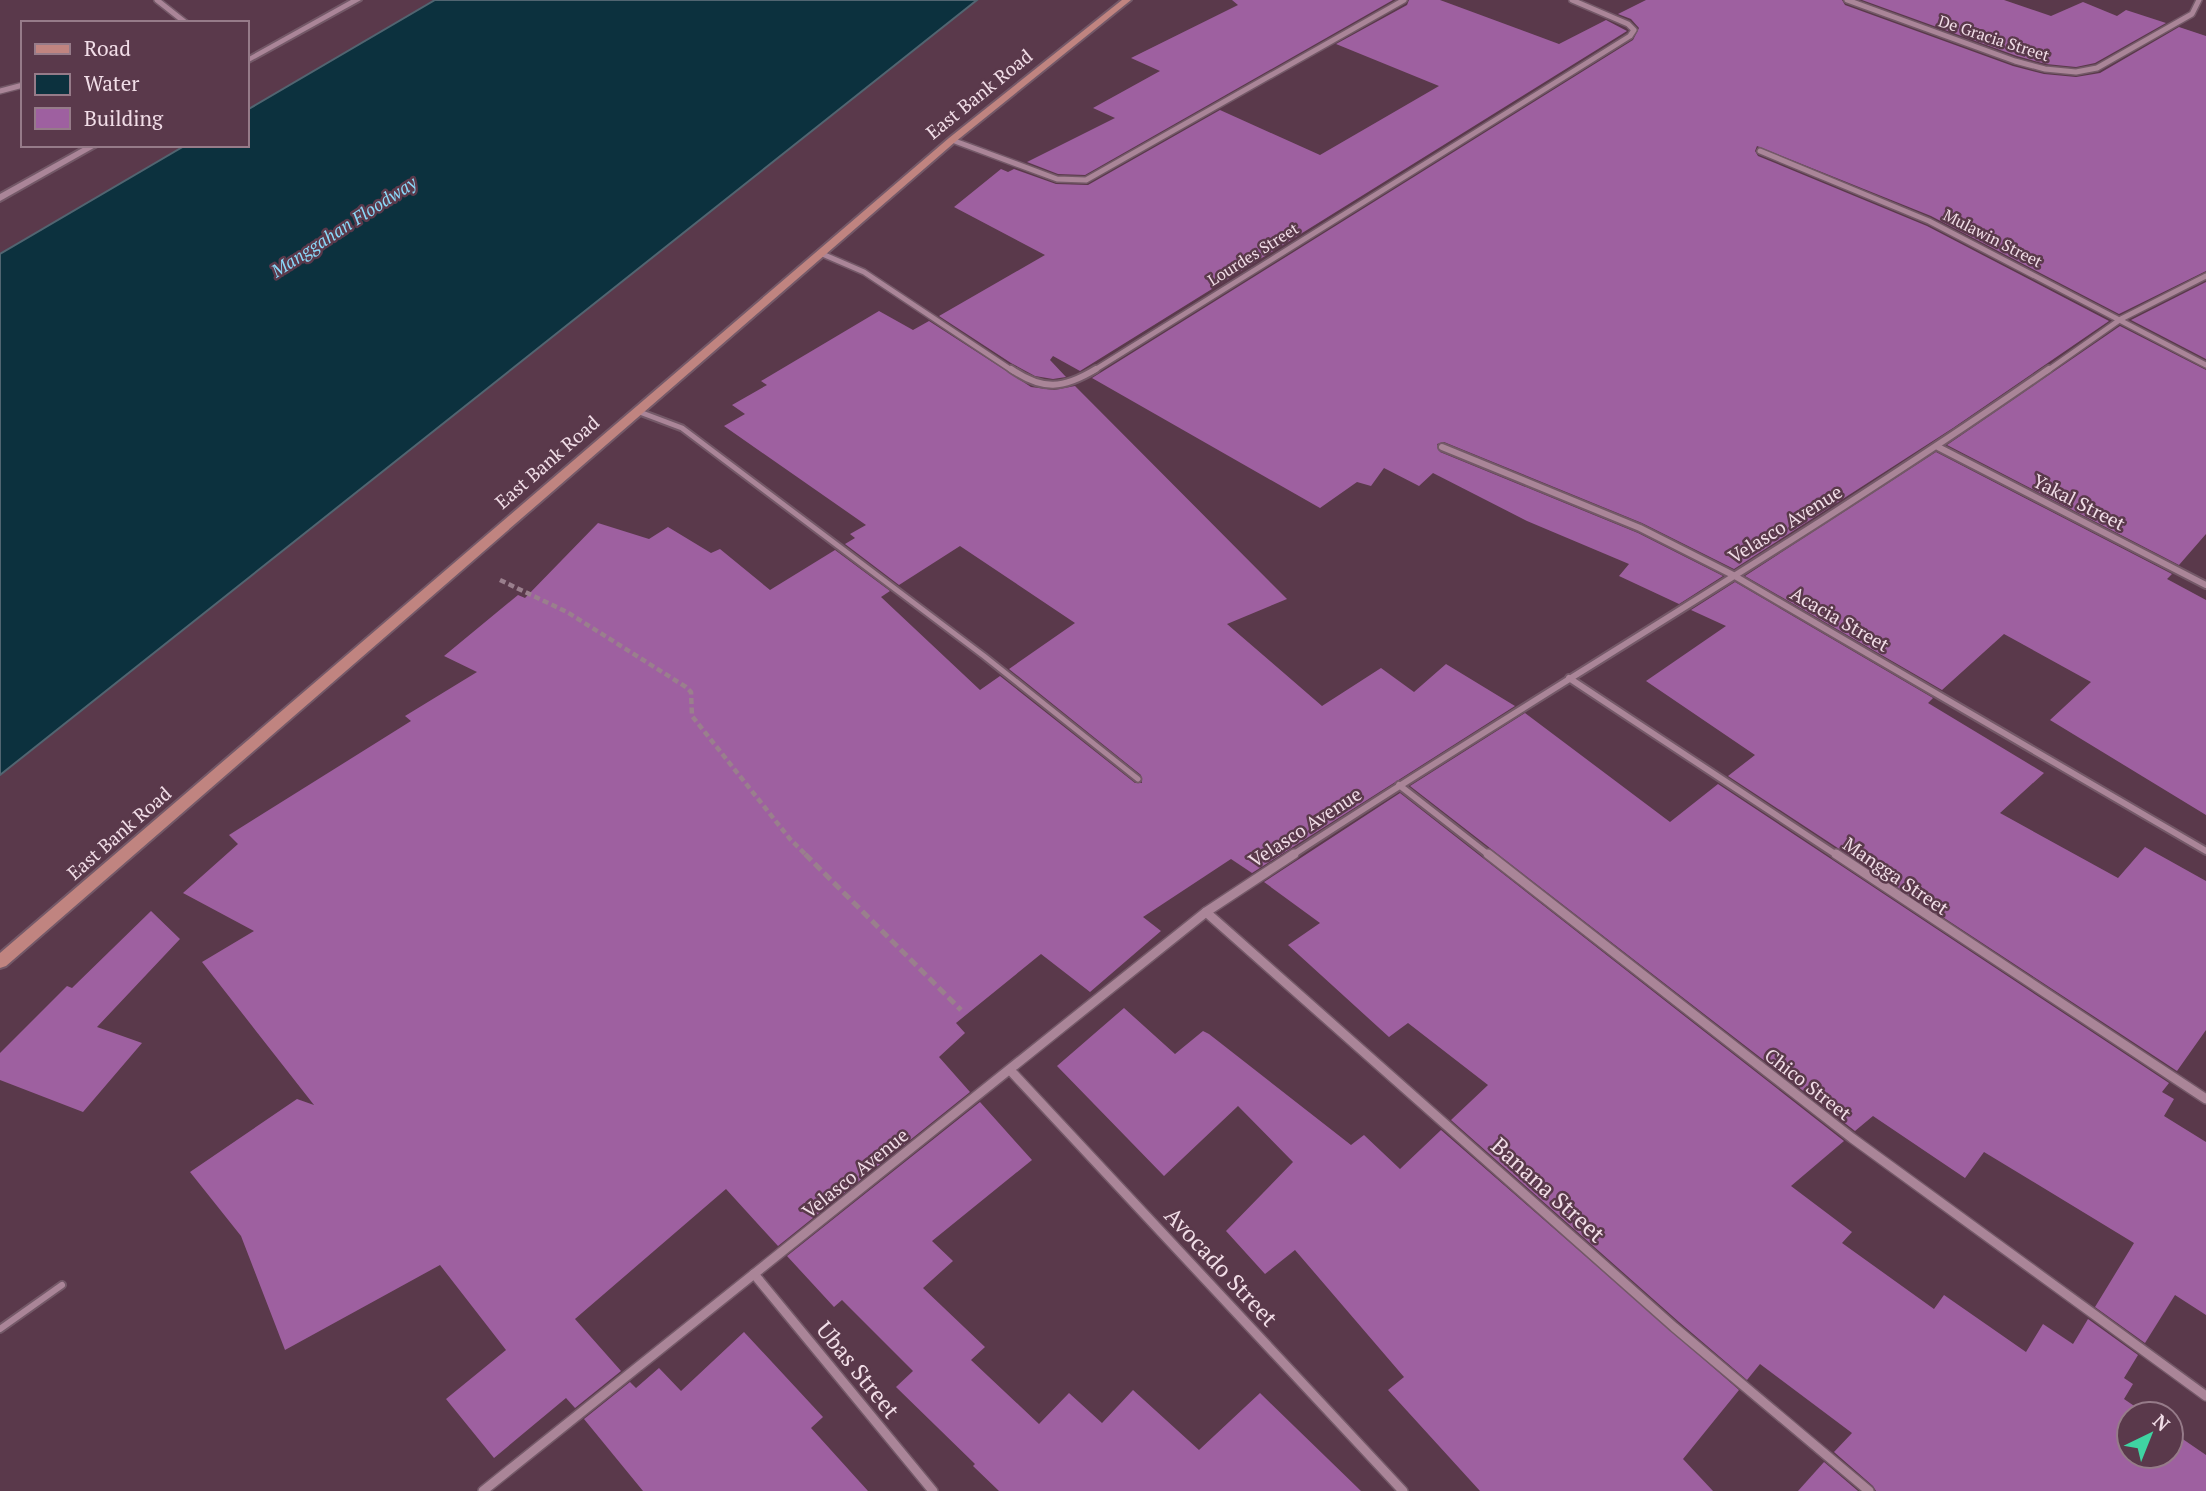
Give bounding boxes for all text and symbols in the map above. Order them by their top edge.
street label: De Gracia Street [1936,10,2052,66]
legend [21,21,248,147]
text: Road [84,34,131,62]
street label: East Bank Road [920,43,1037,144]
text: Water [84,69,139,97]
text: Building [84,104,164,132]
water label: Manggahan Floodway [265,170,422,283]
street label: Mulawin Street [1940,204,2046,272]
street label: Lourdes Street [1203,217,1303,291]
street label: East Bank Road [489,409,604,514]
street label: Yakal Street [2029,468,2130,536]
street label: Velasco Avenue [1723,479,1846,569]
street label: Acacia Street [1786,580,1894,657]
street label: East Bank Road [61,780,176,885]
street label: Velasco Avenue [1243,781,1366,872]
street label: Mangga Street [1839,831,1954,920]
street label: Chico Street [1760,1042,1857,1125]
street label: Velasco Avenue [796,1122,913,1223]
street label: Banana Street [1485,1130,1612,1249]
street label: Avocado Street [1158,1200,1285,1333]
street label: Ubas Street [810,1315,907,1425]
north arrow [2115,1400,2185,1470]
text: N [2148,1408,2176,1437]

